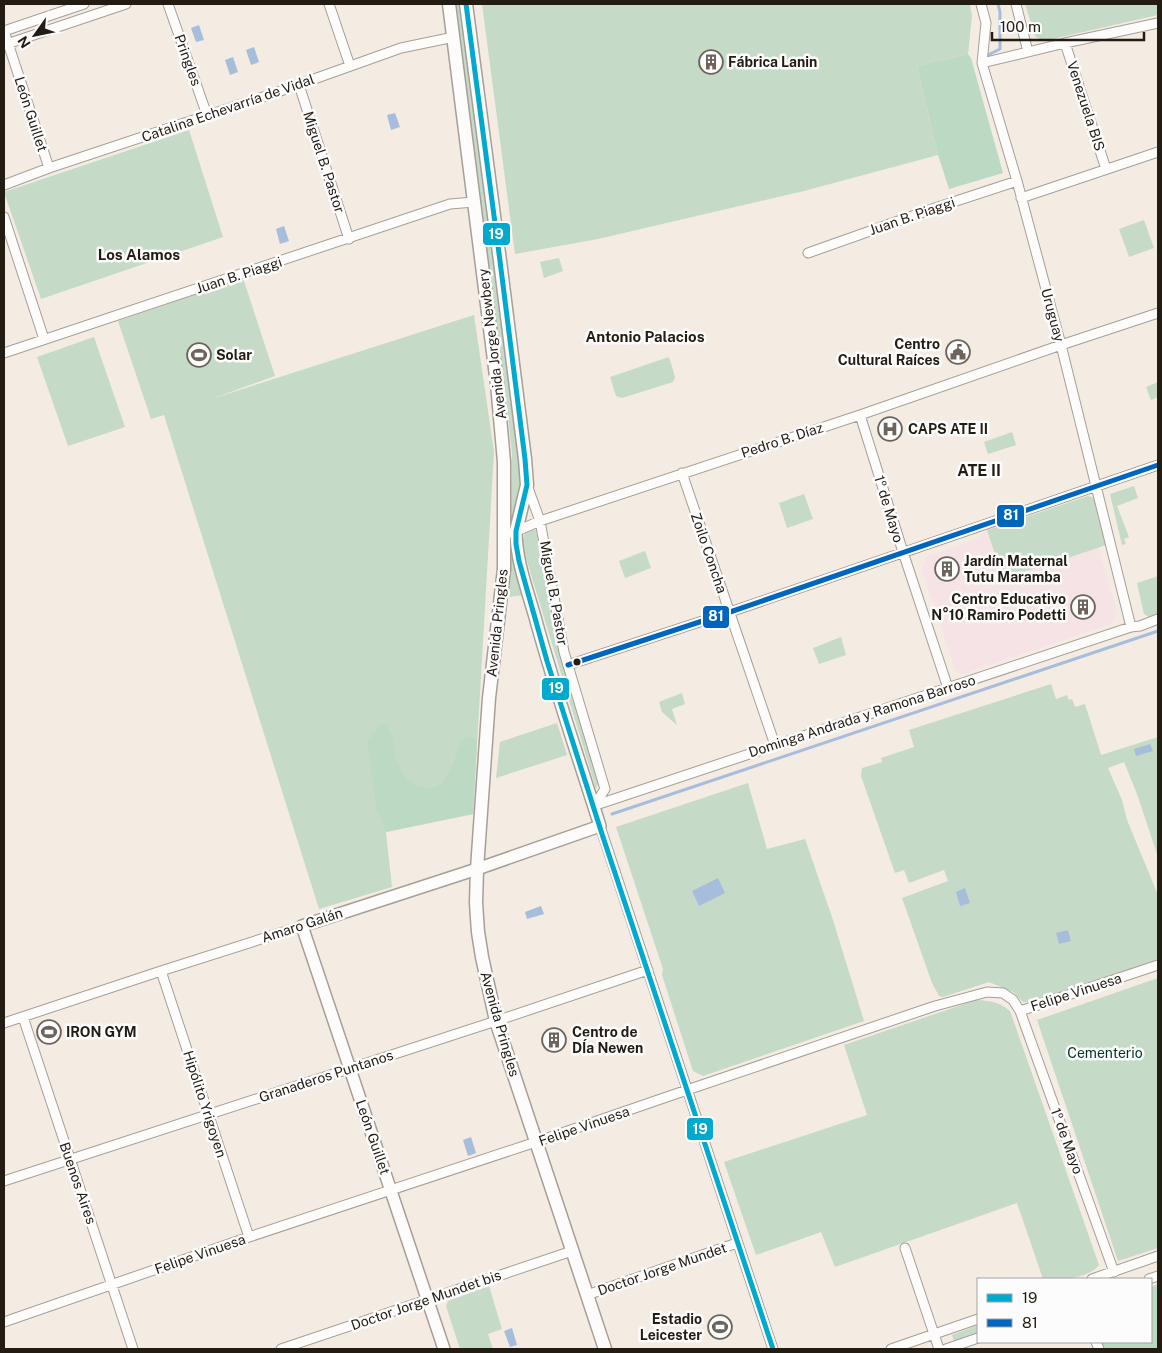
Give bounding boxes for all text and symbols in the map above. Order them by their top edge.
north arrow [10,10,60,60]
scale bar [992,10,1144,42]
text: 100 m [1000,18,1041,35]
street label: Pringles [171,32,205,88]
text: N [14,33,34,51]
building icon: Fábrica Lanin [698,49,724,75]
place label: Fábrica Lanin [728,54,817,70]
street label: Venezuela BIS [1064,59,1108,153]
street label: Catalina Echevarría de Vidal [140,71,316,145]
street label: León Guillet [11,74,51,154]
street label: Miguel B. Pastor [300,109,348,215]
street label: Juan B. Piaggi [867,194,957,238]
line badge: 19 [482,222,511,246]
text: 19 [488,226,504,242]
district label: Los Alamos [98,246,180,263]
street label: Juan B. Piaggi [194,254,284,296]
street label: Avenida Jorge Newbery [475,267,509,420]
street label: Uruguay [1038,286,1068,344]
district label: Antonio Palacios [585,328,705,345]
place label: Centro Cultural Raíces [838,336,940,368]
public building icon: Centro Cultural Raíces [945,339,971,365]
sports icon: Solar [186,342,212,368]
place label: Solar [216,347,252,363]
hospital icon: CAPS ATE II [877,416,903,442]
street label: Pedro B. Díaz [739,419,825,461]
place label: CAPS ATE II [908,421,988,437]
district label: ATE II [957,461,1001,480]
street label: 1º de Mayo [871,474,907,545]
line badge: 81 [996,504,1025,528]
text: 81 [1003,507,1019,523]
street label: Zoilo Concha [688,511,730,595]
street label: Miguel B. Pastor [537,539,571,647]
place label: Jardín Maternal Tutu Maramba [964,553,1068,585]
building icon: Jardín Maternal Tutu Maramba [934,556,960,582]
street label: Avenida Pringles [483,568,511,678]
place label: Centro Educativo N°10 Ramiro Podetti [931,591,1066,623]
building icon: Centro Educativo N°10 Ramiro Podetti [1070,594,1096,620]
line badge: 81 [702,605,730,629]
text: 81 [708,608,724,624]
unlabelled marker [572,657,582,667]
street label: Dominga Andrada y Ramona Barroso [746,672,978,760]
line badge: 19 [541,677,570,701]
text: 19 [548,680,564,696]
street label: Amaro Galán [259,904,345,946]
street label: Avenida Pringles [477,970,523,1078]
street label: Felipe Vinuesa [1028,970,1124,1014]
sports icon: IRON GYM [36,1019,62,1045]
place label: IRON GYM [66,1024,137,1040]
place label: Centro de DÍa Newen [572,1024,643,1056]
building icon: Centro de DÍa Newen [541,1027,567,1053]
park label: Cementerio [1067,1045,1143,1061]
street label: Granaderos Puntanos [257,1047,395,1105]
street label: Hipólito Yrigoyen [180,1049,230,1159]
street label: León Guillet [353,1097,393,1177]
street label: Felipe Vinuesa [537,1103,631,1149]
street label: 1º de Mayo [1048,1106,1086,1176]
line badge: 19 [686,1117,714,1141]
text: 19 [692,1121,708,1137]
street label: Buenos Aires [56,1140,100,1226]
street label: Felipe Vinuesa [153,1231,247,1277]
street label: Doctor Jorge Mundet [595,1239,729,1299]
street label: Doctor Jorge Mundet bis [349,1267,503,1333]
legend [977,1278,1152,1343]
text: 19 [1022,1289,1037,1306]
place label: Estadio Leicester [640,1311,702,1343]
sports icon: Estadio Leicester [707,1314,733,1340]
text: 81 [1022,1314,1038,1331]

